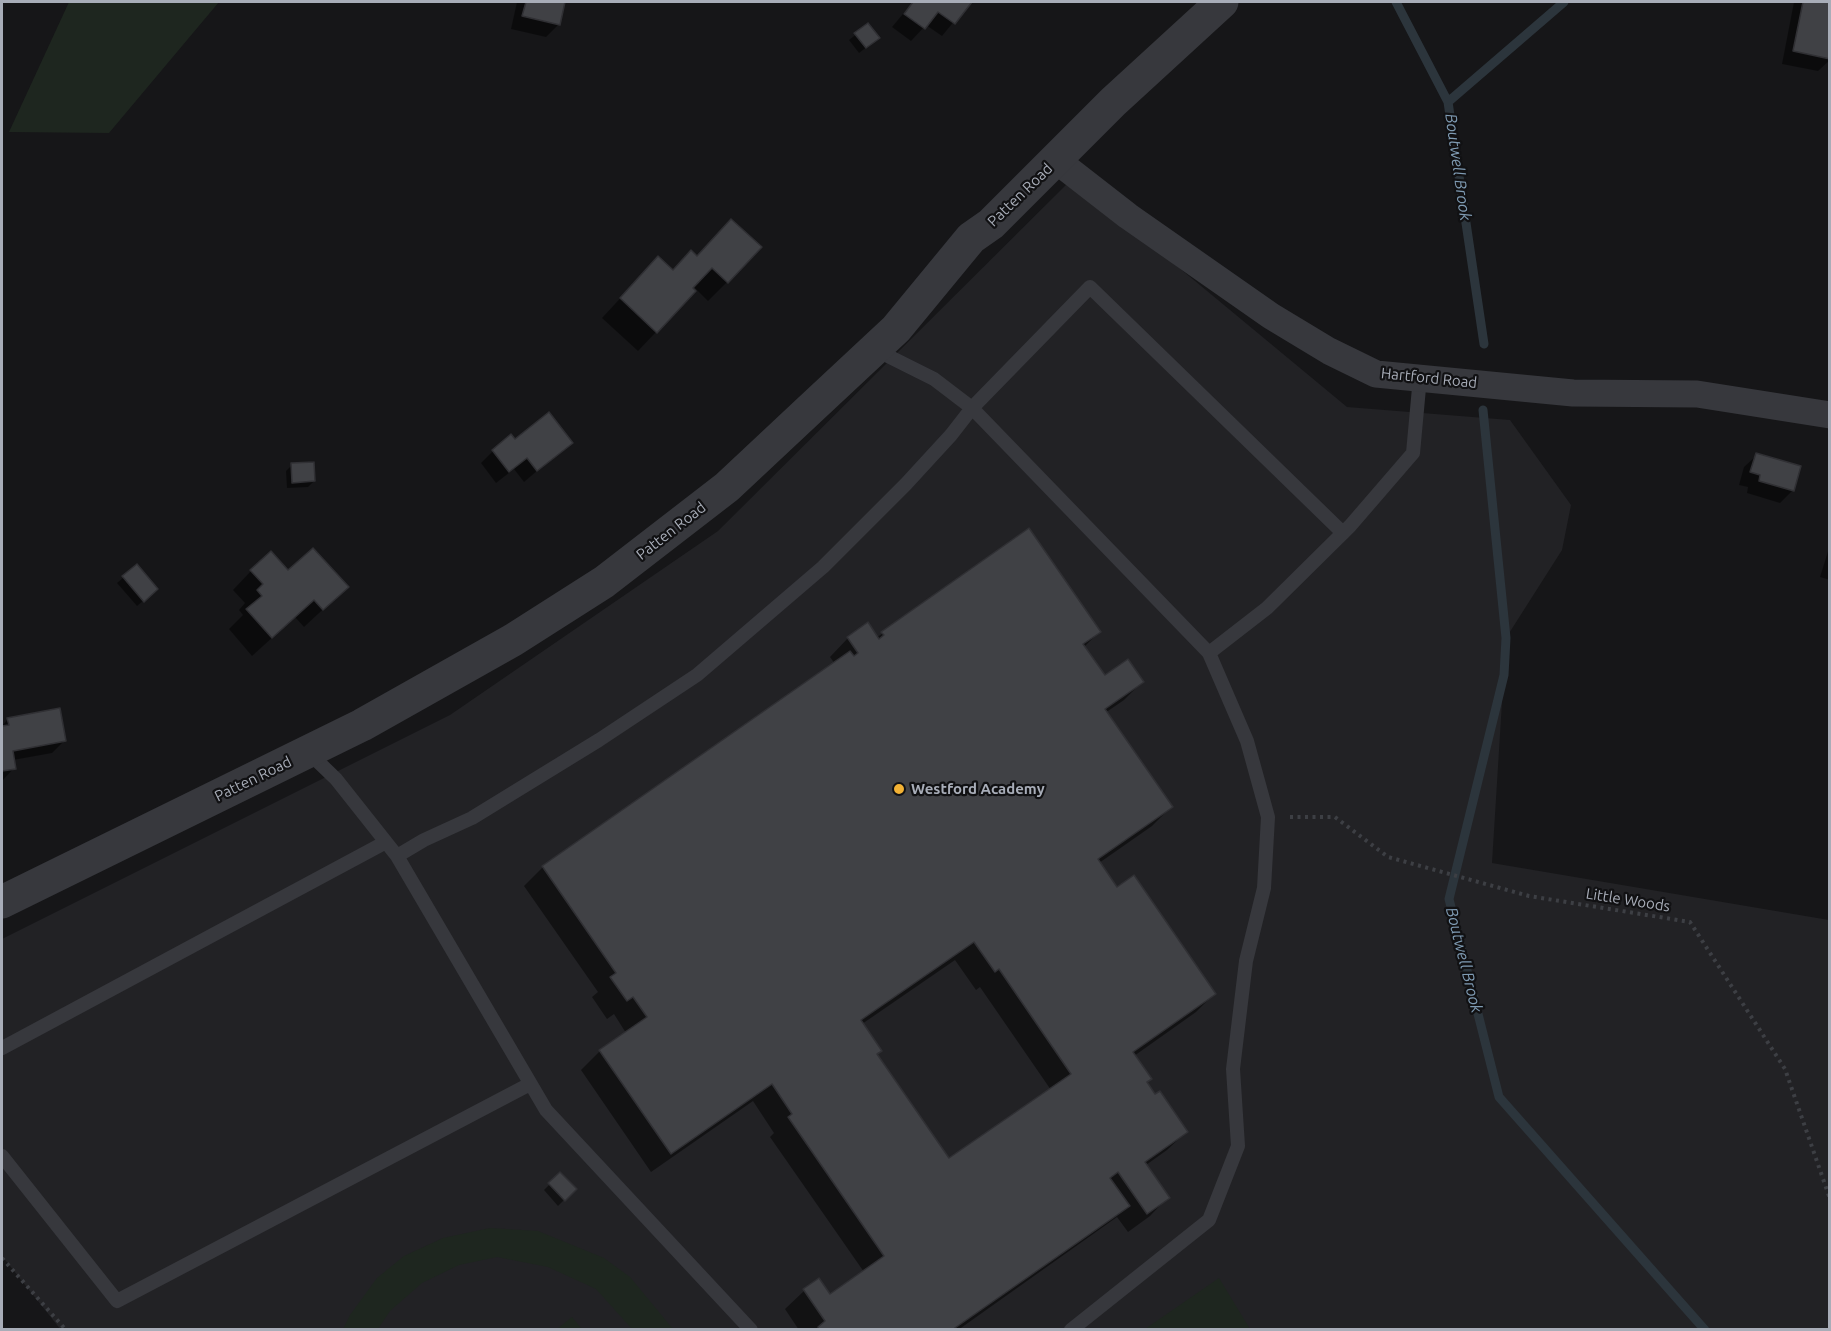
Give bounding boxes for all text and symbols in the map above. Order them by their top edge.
water label: Boutwell Brook [1441,112,1475,222]
street label: Patten Road [984,160,1056,230]
street label: Hartford Road [1380,364,1478,392]
street label: Patten Road [633,498,709,564]
street label: Patten Road [212,753,294,805]
place label: Westford Academy [911,780,1045,798]
marker: Westford Academy [892,782,906,796]
street label: Little Woods [1585,884,1671,916]
water label: Boutwell Brook [1442,905,1486,1015]

